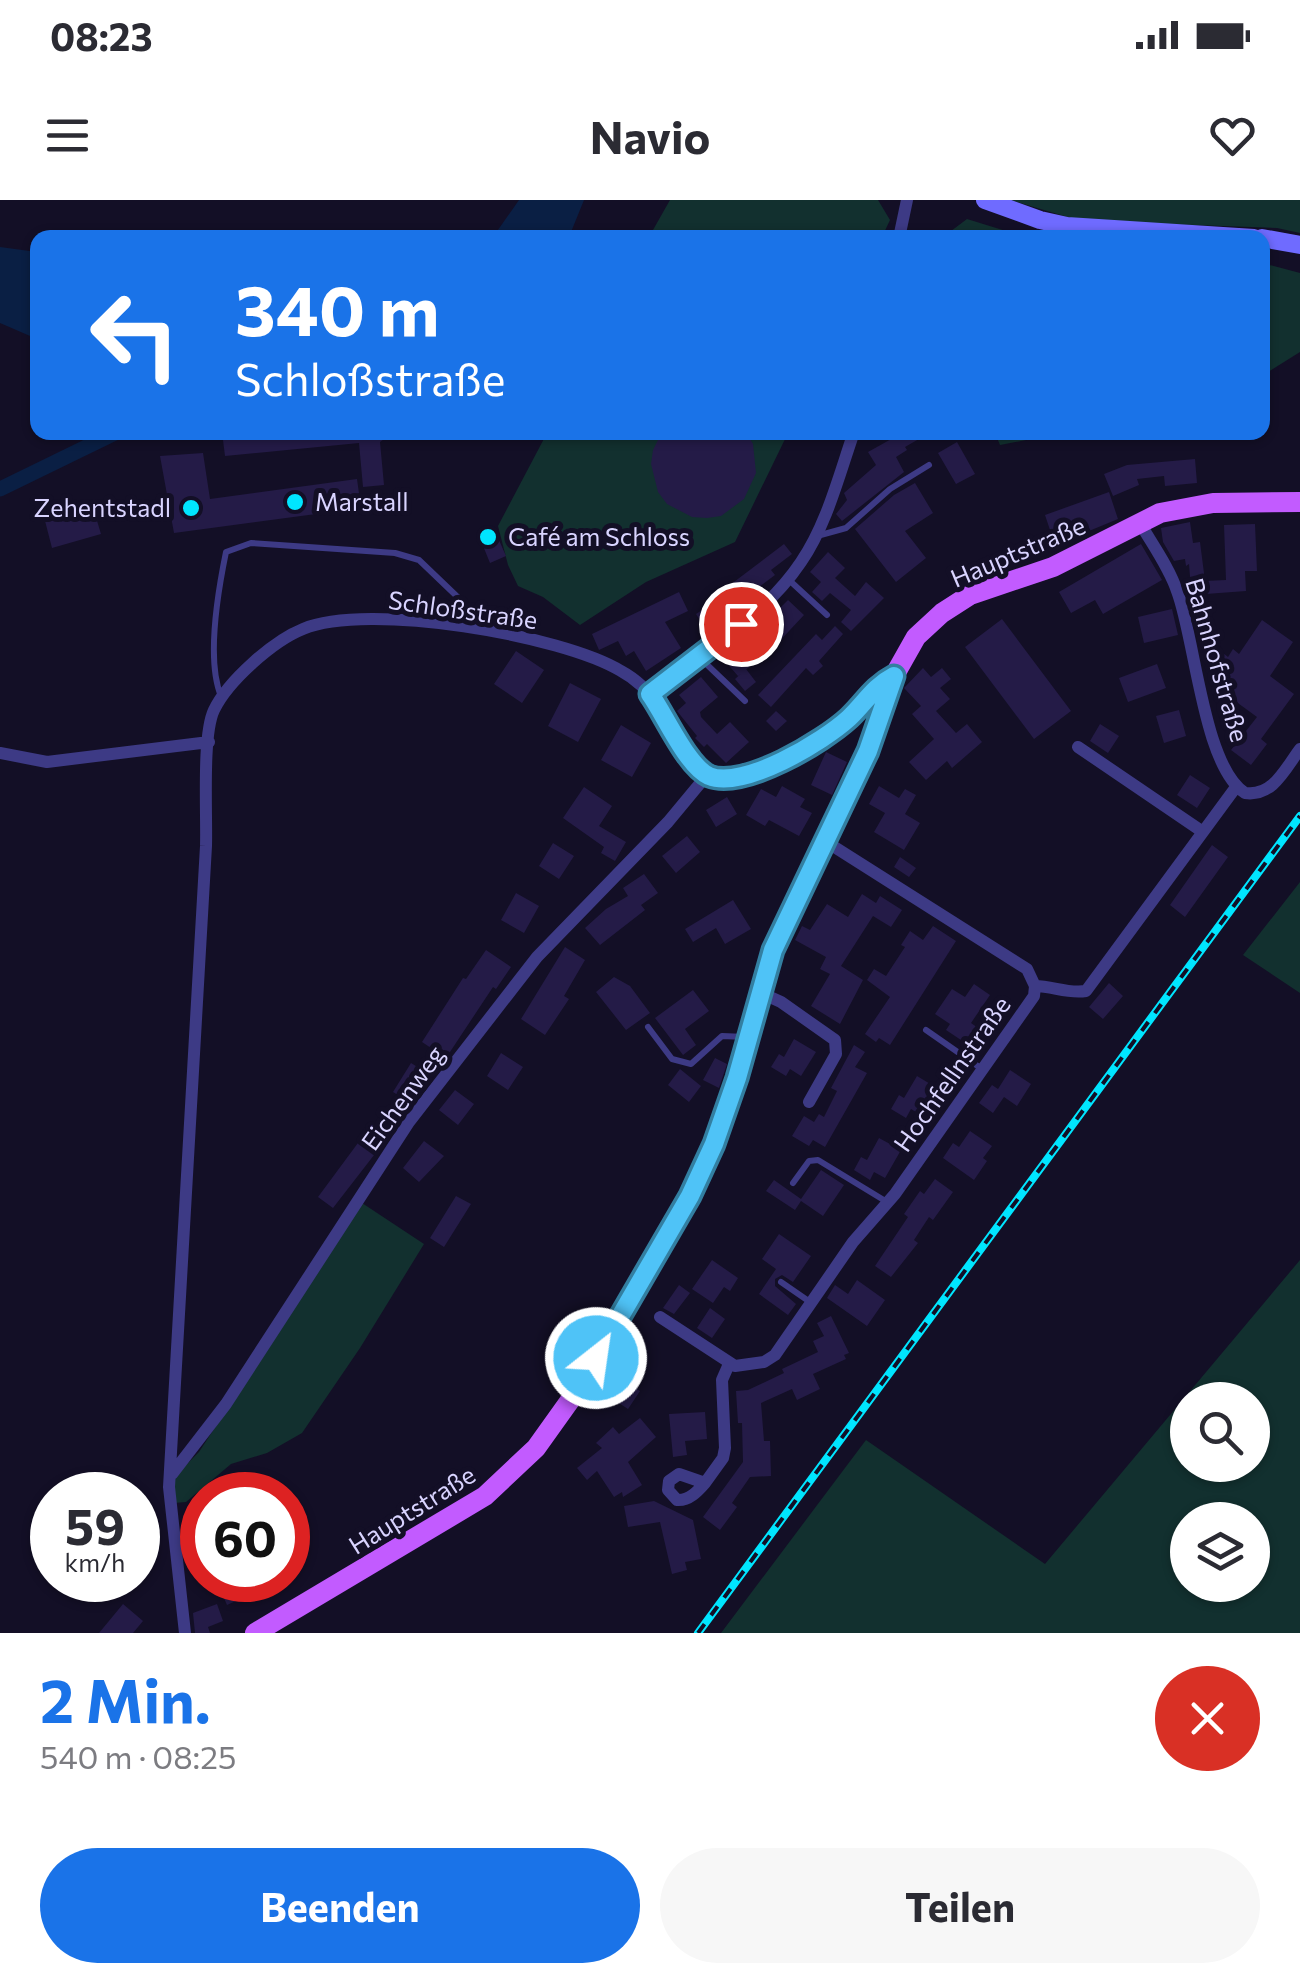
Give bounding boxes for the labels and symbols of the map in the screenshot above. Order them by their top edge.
place label: Marstall [315,486,409,516]
marker: Marstall [284,491,306,513]
place label: Zehentstadl [34,492,171,522]
marker: Zehentstadl [180,497,202,519]
street label: Hauptstraße [946,509,1089,593]
place label: Café am Schloss [508,521,690,551]
marker: Café am Schloss [477,526,499,548]
street label: Bahnhofstraße [1180,574,1256,745]
pin [699,582,784,667]
street label: Schloßstraße [387,584,540,634]
street label: Hochfellnstraße [887,990,1016,1157]
street label: Eichenweg [354,1039,450,1155]
position arrow [544,1306,648,1410]
street label: Hauptstraße [343,1458,480,1560]
speed limit sign: 60 [180,1472,310,1602]

